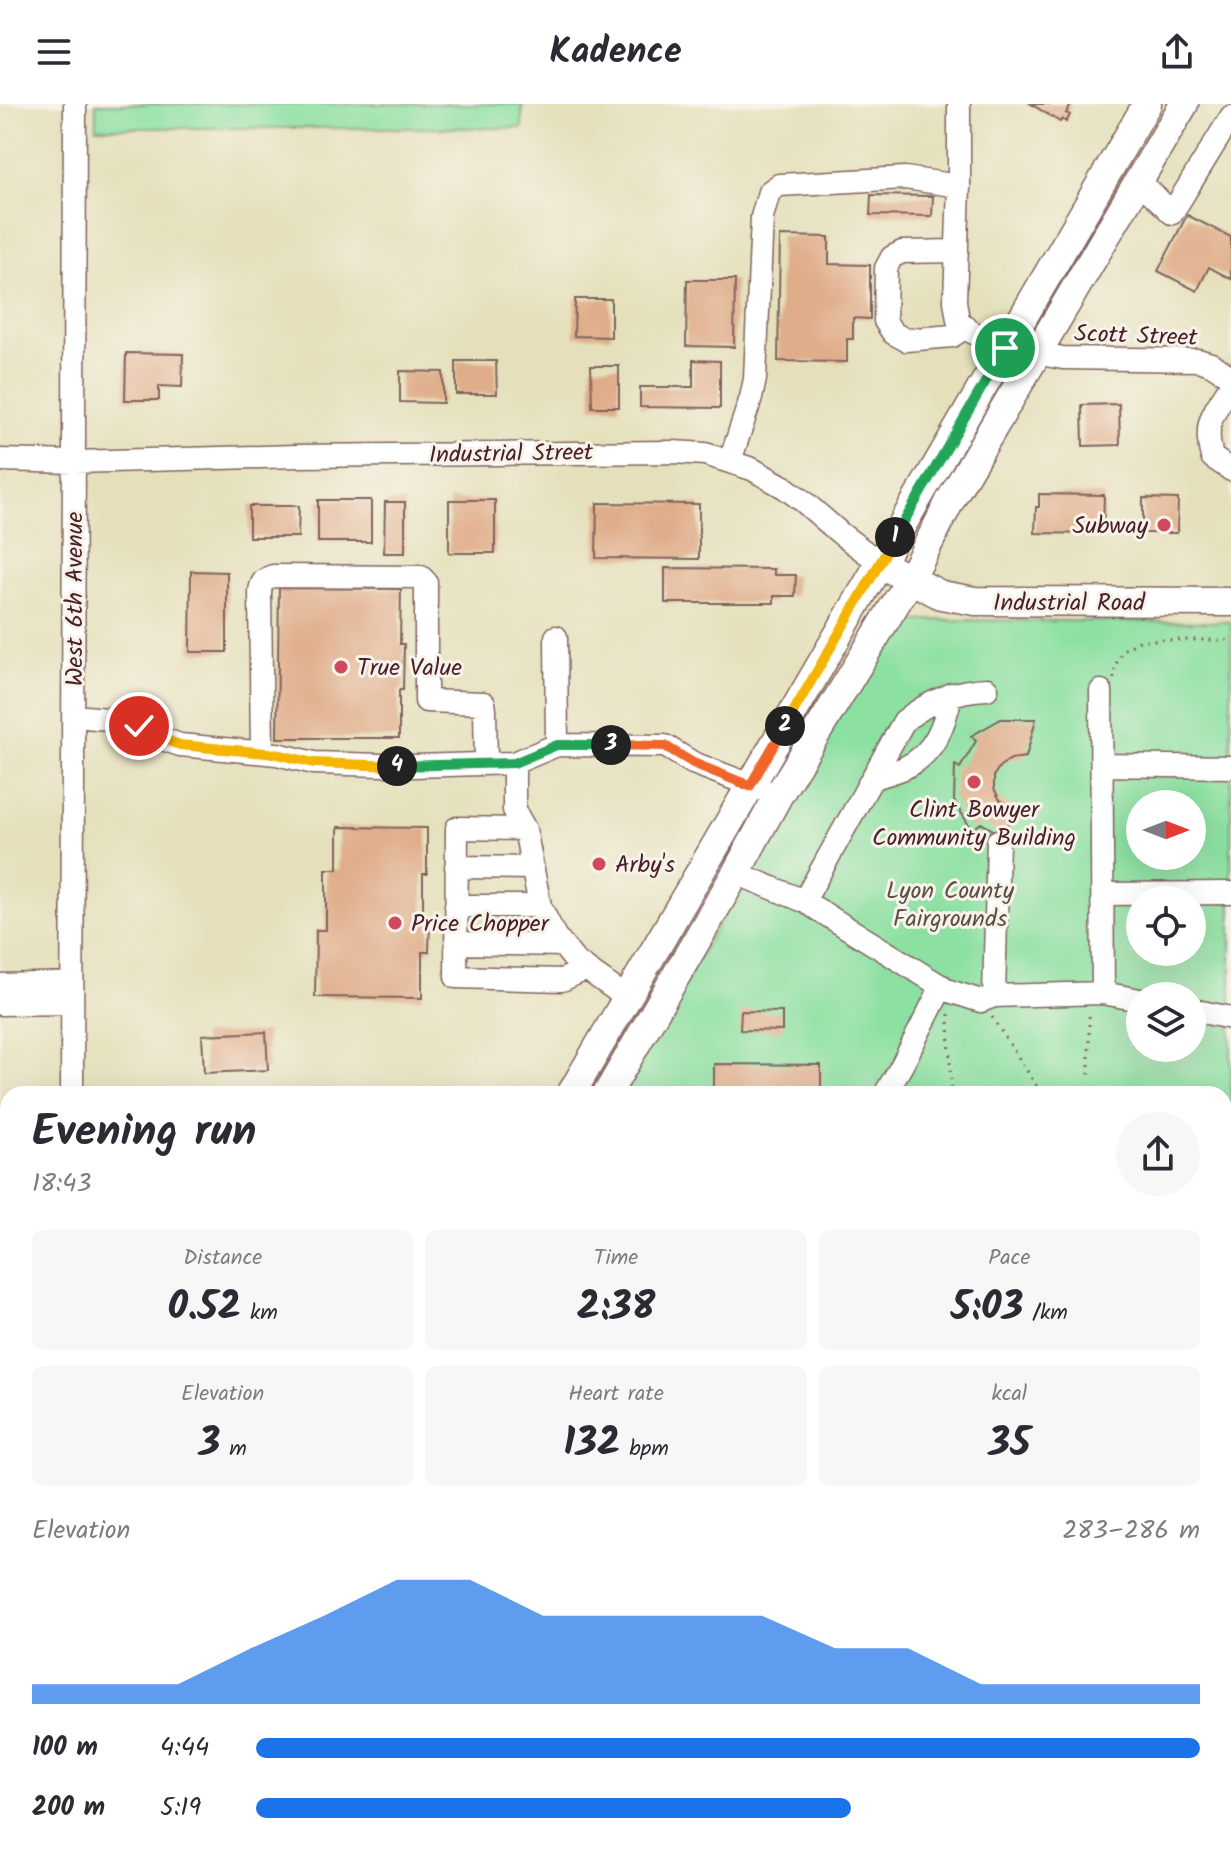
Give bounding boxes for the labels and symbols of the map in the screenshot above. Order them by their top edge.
pin [971,314,1039,382]
street label: Scott Street [1074,315,1199,358]
street label: Industrial Street [428,434,594,475]
place label: Subway [1072,507,1149,546]
street label: West 6th Avenue [56,512,95,686]
marker: Subway [1155,516,1173,534]
pin: 1 [875,517,915,557]
street label: Industrial Road [993,584,1146,623]
place label: True Value [357,649,462,688]
marker: True Value [332,658,350,676]
pin [105,692,173,760]
pin: 2 [765,706,805,746]
pin: 3 [591,725,631,765]
pin: 4 [377,746,417,786]
marker: Clint Bowyer Community Building [965,773,983,791]
north arrow [1126,790,1206,870]
place label: Clint Bowyer Community Building [872,791,1076,858]
place label: Arby's [615,846,675,885]
marker: Arby's [590,855,608,873]
park label: Lyon County Fairgrounds [886,872,1015,939]
place label: Price Chopper [411,905,551,944]
marker: Price Chopper [386,914,404,932]

